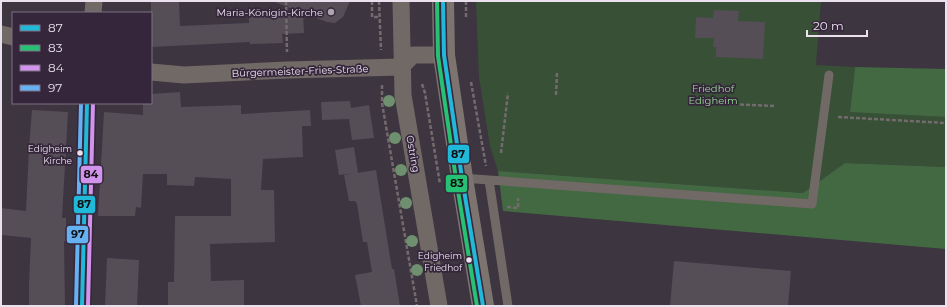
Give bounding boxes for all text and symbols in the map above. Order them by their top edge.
place label: Maria-Königin-Kirche [216,6,323,19]
marker: Maria-Königin-Kirche [326,7,336,17]
legend [12,12,152,104]
scale bar [807,12,867,38]
text: 20 m [813,18,844,33]
text: 87 [48,20,63,35]
text: 83 [48,40,63,55]
text: 84 [48,60,64,75]
street label: Bürgermeister-Fries-Straße [231,62,369,80]
text: 97 [48,80,62,95]
park label: Friedhof Edigheim [688,82,738,107]
street label: Ostring [403,134,423,174]
place label: Edigheim Kirche [28,143,73,166]
line badge: 87 [447,144,470,164]
text: 87 [451,147,465,161]
marker: Edigheim Kirche [75,148,85,158]
line badge: 84 [80,165,103,184]
text: 84 [84,167,99,181]
line badge: 83 [445,174,468,193]
text: 83 [450,176,464,190]
line badge: 87 [73,195,96,214]
text: 87 [77,197,91,211]
line badge: 97 [66,225,89,244]
text: 97 [71,227,85,241]
place label: Edigheim Friedhof [418,250,463,273]
marker: Edigheim Friedhof [464,255,474,265]

